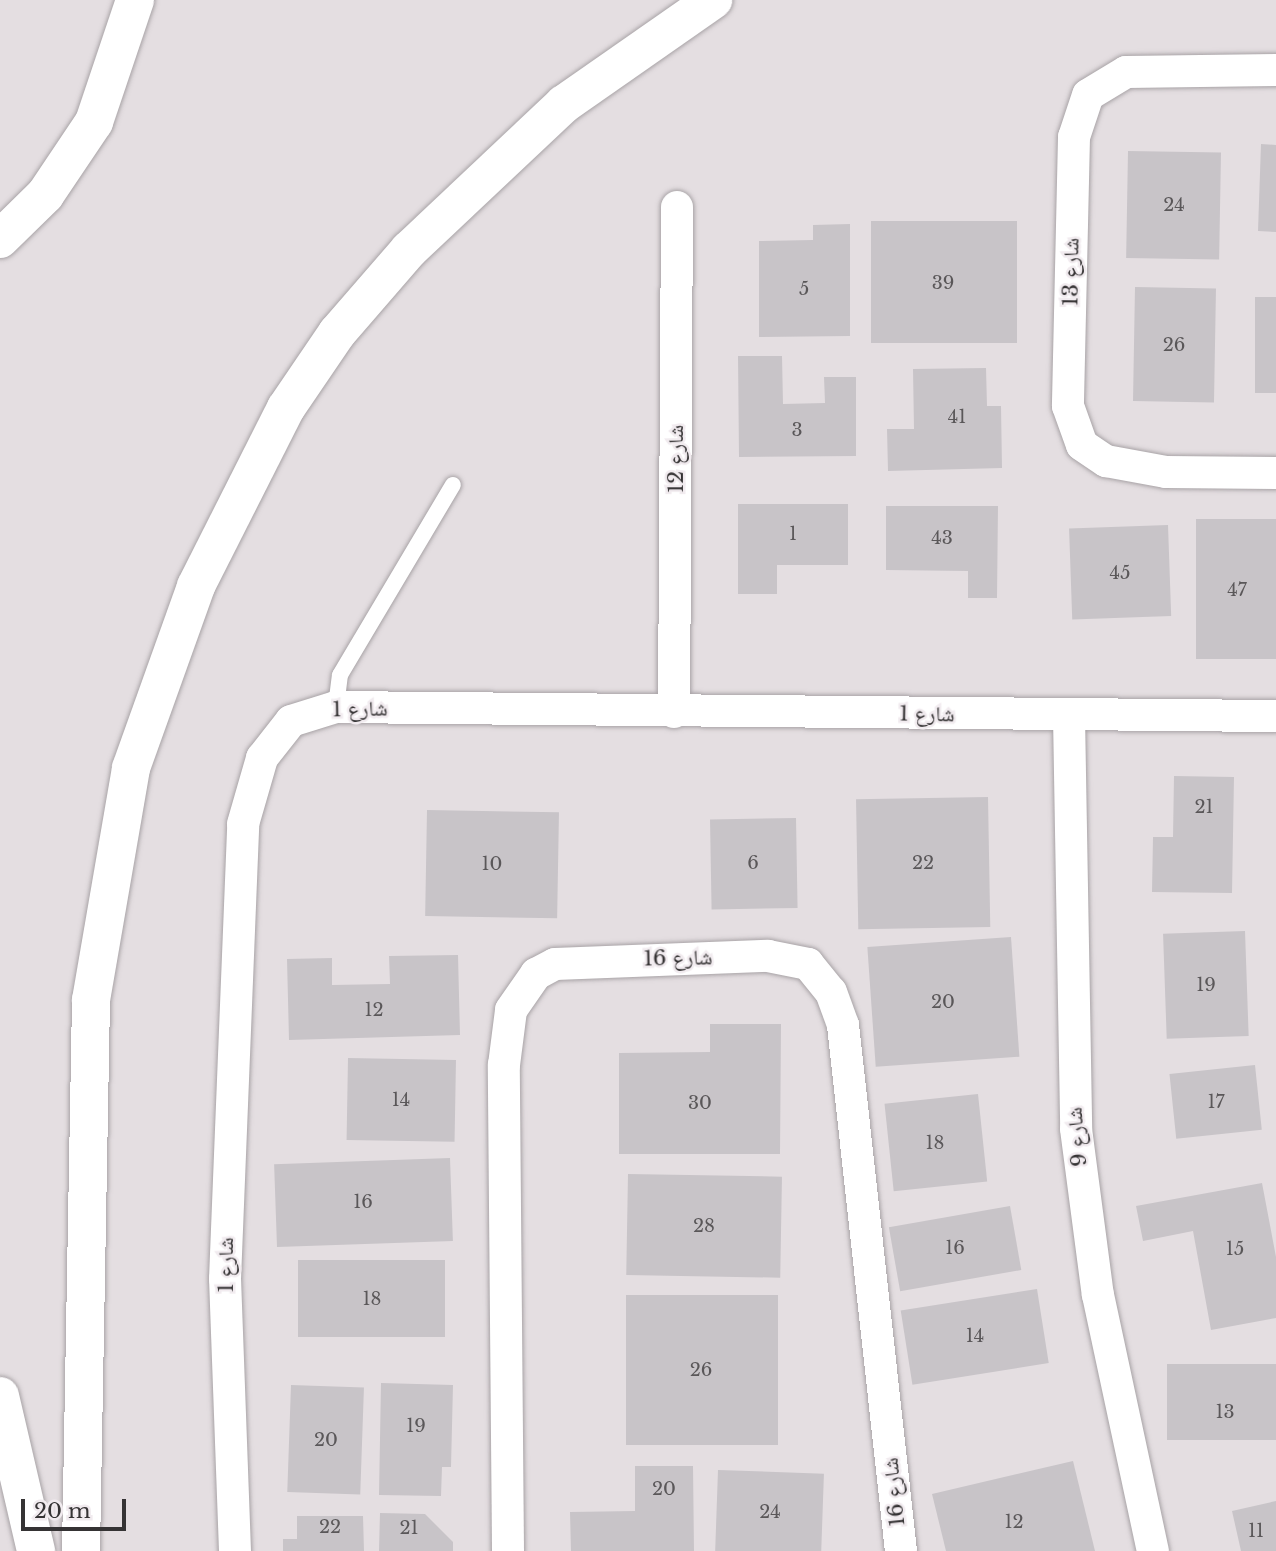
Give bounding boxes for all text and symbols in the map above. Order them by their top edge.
house number: 24 [1163,194,1185,216]
street label: شارع 13 [1058,238,1084,306]
house number: 39 [932,272,954,294]
house number: 5 [799,278,809,300]
house number: 26 [1163,334,1185,356]
house number: 41 [948,406,966,428]
house number: 3 [791,419,803,441]
street label: شارع 12 [663,425,689,493]
house number: 1 [789,523,797,545]
house number: 43 [931,527,953,549]
house number: 45 [1110,562,1130,584]
house number: 47 [1227,579,1247,601]
street label: شارع 1 [332,696,388,722]
street label: شارع 1 [899,701,955,727]
house number: 21 [1194,796,1214,818]
house number: 6 [747,852,759,874]
house number: 22 [912,852,934,874]
house number: 10 [482,853,502,875]
street label: شارع 16 [643,945,713,971]
house number: 19 [1196,974,1216,996]
house number: 20 [931,991,955,1013]
house number: 12 [364,999,384,1021]
house number: 14 [392,1089,410,1111]
house number: 17 [1207,1091,1225,1113]
house number: 30 [688,1092,712,1114]
street label: شارع 9 [1062,1106,1092,1168]
house number: 18 [926,1132,944,1154]
house number: 16 [353,1191,373,1213]
house number: 28 [693,1215,715,1237]
street label: شارع 1 [213,1237,239,1293]
house number: 16 [945,1237,965,1259]
house number: 15 [1226,1238,1244,1260]
house number: 18 [363,1288,381,1310]
house number: 14 [966,1325,984,1347]
house number: 26 [690,1359,712,1381]
house number: 13 [1215,1401,1235,1423]
house number: 19 [406,1415,426,1437]
house number: 20 [314,1429,338,1451]
street label: شارع 16 [878,1456,910,1528]
house number: 20 [652,1478,676,1500]
scale bar [24,1484,130,1528]
text: 20 m [34,1498,91,1524]
house number: 24 [759,1501,781,1523]
house number: 12 [1004,1511,1024,1533]
house number: 22 [319,1516,341,1538]
house number: 21 [399,1517,419,1539]
house number: 11 [1248,1520,1264,1542]

